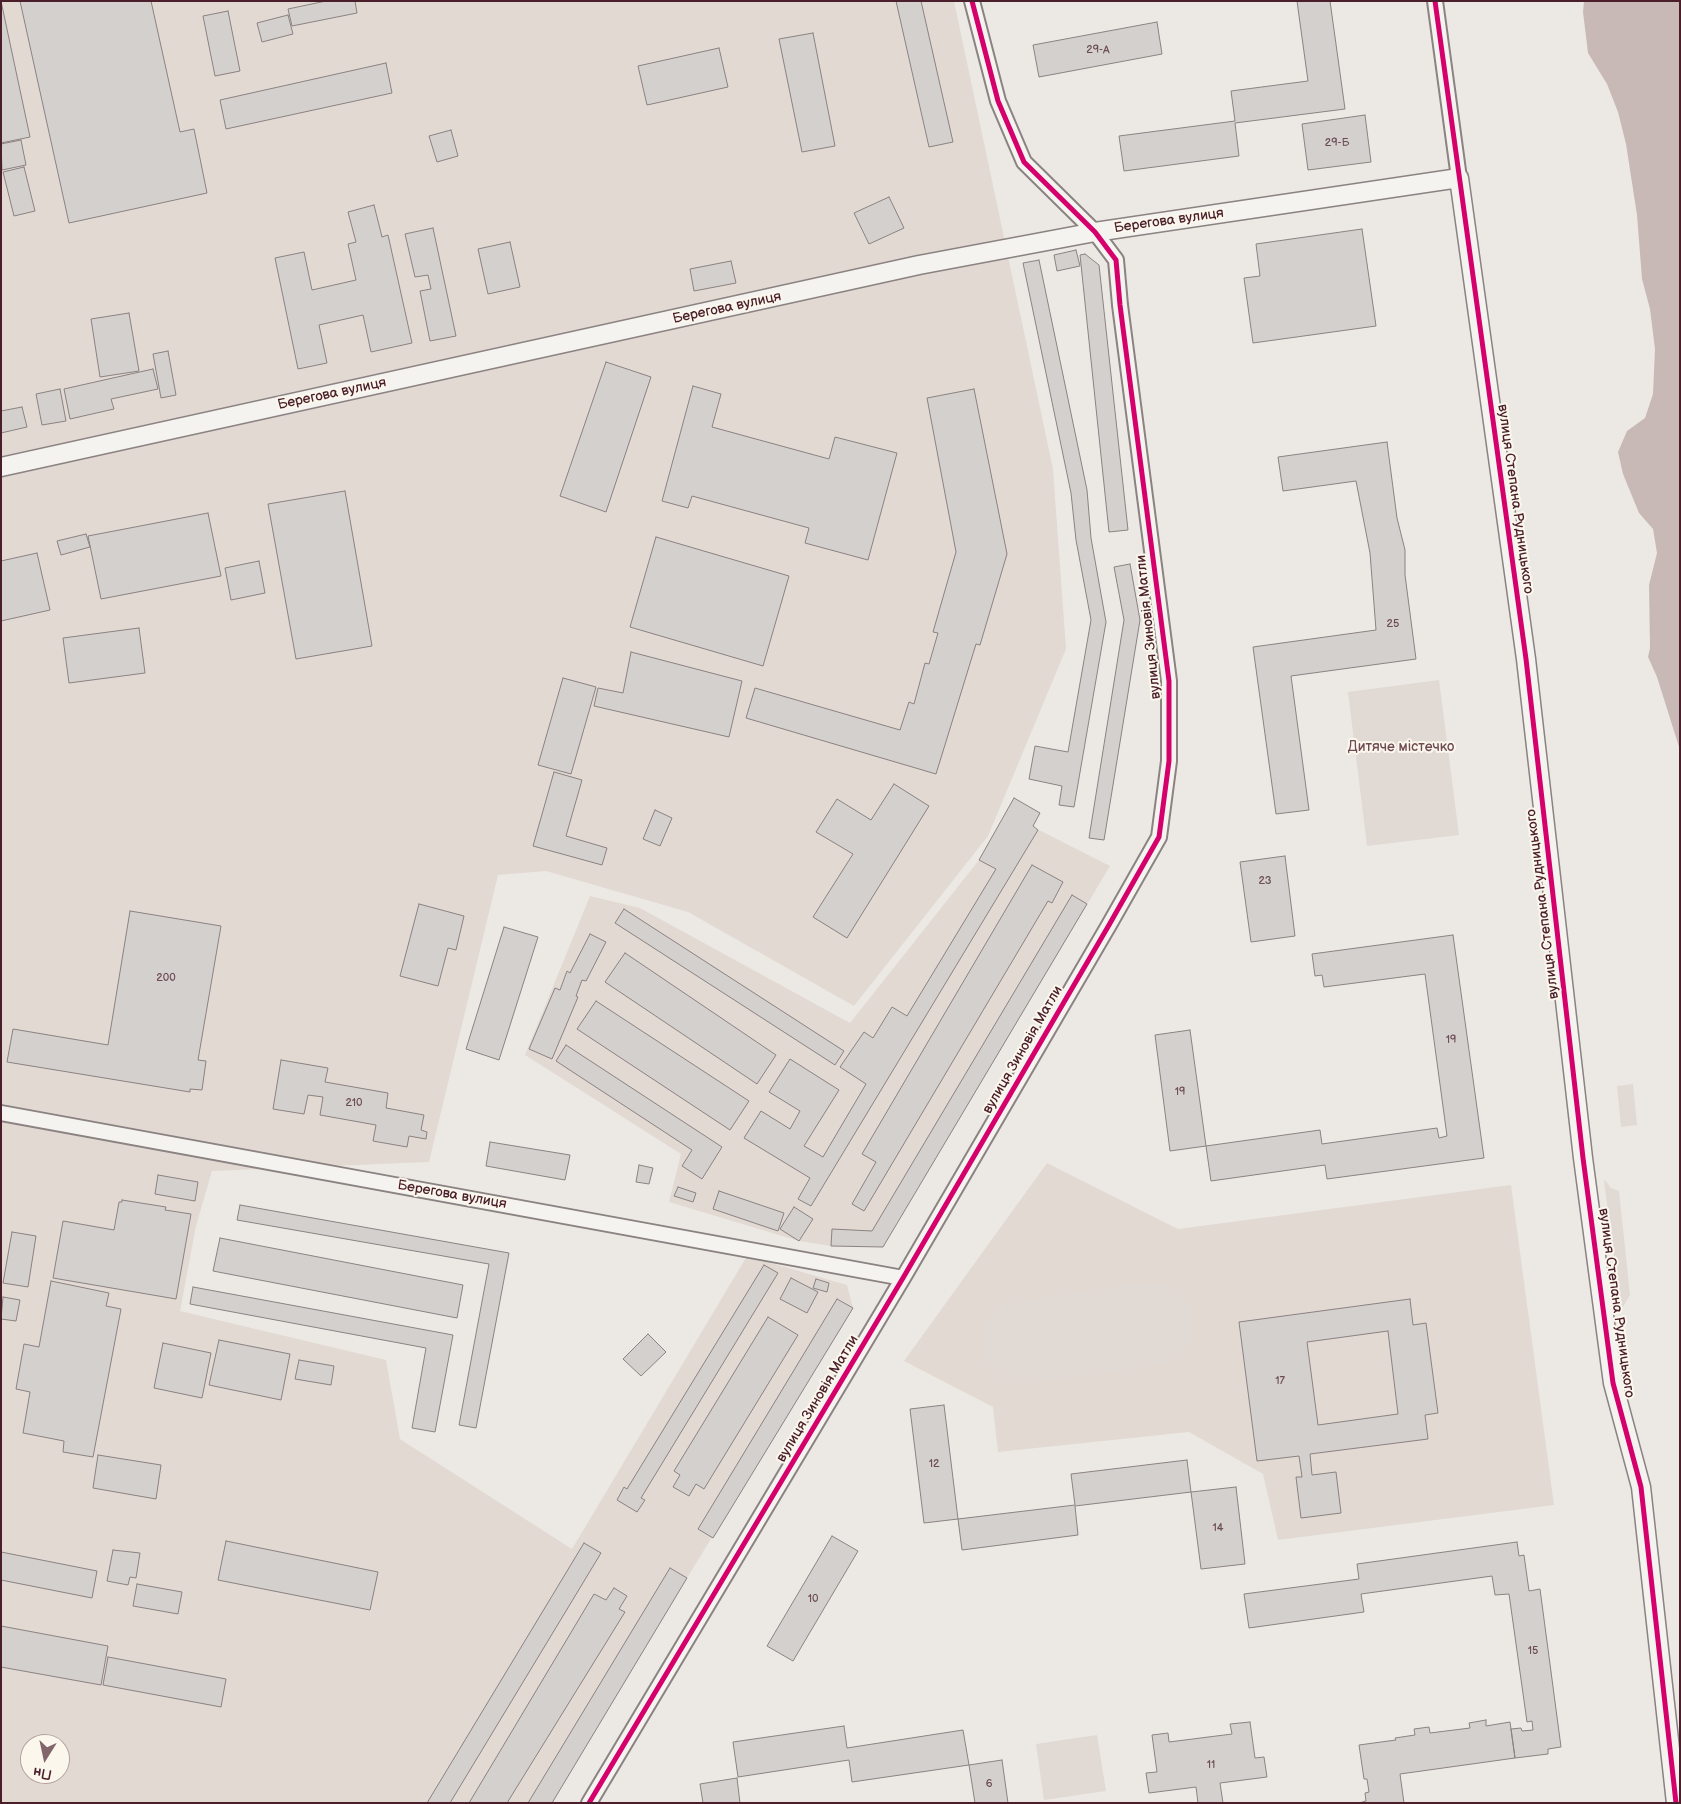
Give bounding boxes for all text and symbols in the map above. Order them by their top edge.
house number: 29-А [1086,43,1110,57]
house number: 29-Б [1325,136,1349,150]
street label: Берегова вулиця [1113,205,1225,237]
street label: Берегова вулиця [671,288,783,328]
street label: Берегова вулиця [276,374,388,414]
street label: вулиця Степана Рудницького [1493,403,1537,595]
street label: вулиця Зиновія Матли [1133,554,1165,700]
house number: 25 [1387,617,1399,631]
park label: Дитяче містечко [1348,739,1454,755]
street label: вулиця Степана Рудницького [1523,808,1563,1000]
house number: 23 [1258,874,1272,888]
house number: 200 [156,971,176,985]
street label: вулиця Зиновія Матли [979,983,1067,1117]
house number: 19 [1446,1033,1456,1047]
house number: 19 [1175,1085,1185,1099]
house number: 210 [345,1096,363,1110]
street label: Берегова вулиця [396,1177,508,1213]
street label: вулиця Степана Рудницького [1594,1207,1638,1399]
street label: вулиця Зиновія Матли [773,1332,863,1466]
house number: 17 [1275,1374,1285,1388]
house number: 12 [929,1457,939,1471]
house number: 14 [1213,1521,1223,1535]
house number: 10 [808,1592,818,1606]
house number: 15 [1528,1644,1538,1658]
north arrow [20,1734,70,1784]
house number: 11 [1207,1758,1215,1772]
text: Пн [32,1763,53,1783]
house number: 6 [986,1777,992,1791]

